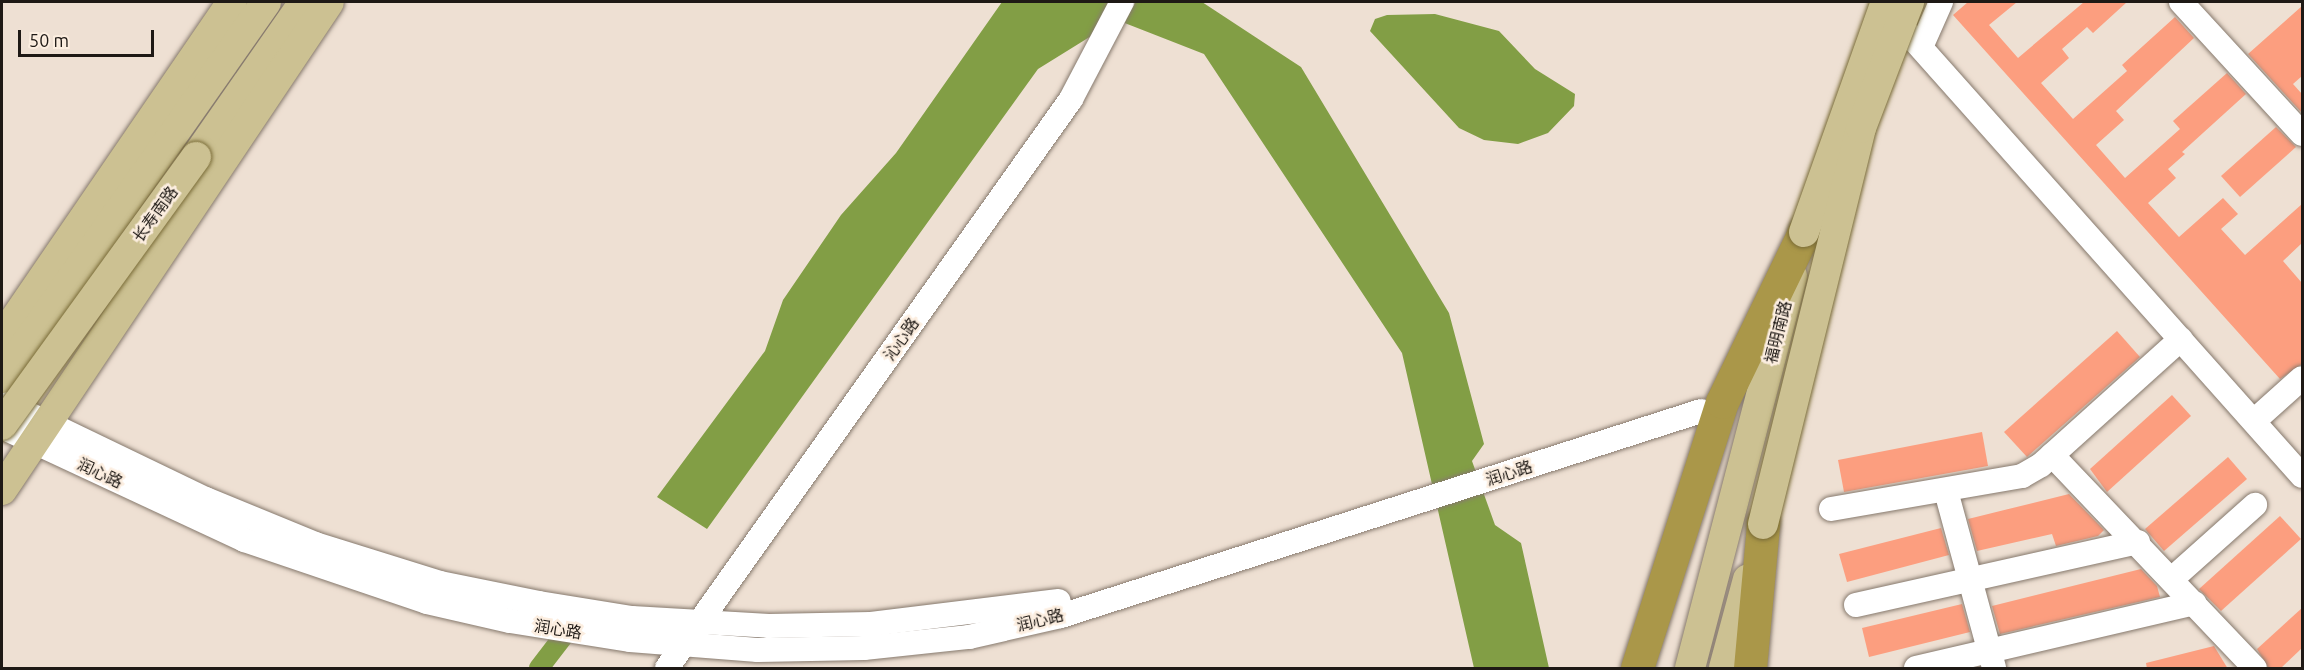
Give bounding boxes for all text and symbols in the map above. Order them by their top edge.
scale bar [21,18,158,56]
text: 50 m [29,30,69,50]
street label: 长寿南路 [128,182,182,246]
street label: 福明南路 [1761,299,1795,365]
street label: 沁心路 [879,314,923,364]
street label: 润心路 [74,454,126,492]
street label: 润心路 [1483,456,1535,490]
street label: 润心路 [1014,605,1066,635]
street label: 润心路 [533,616,583,642]

